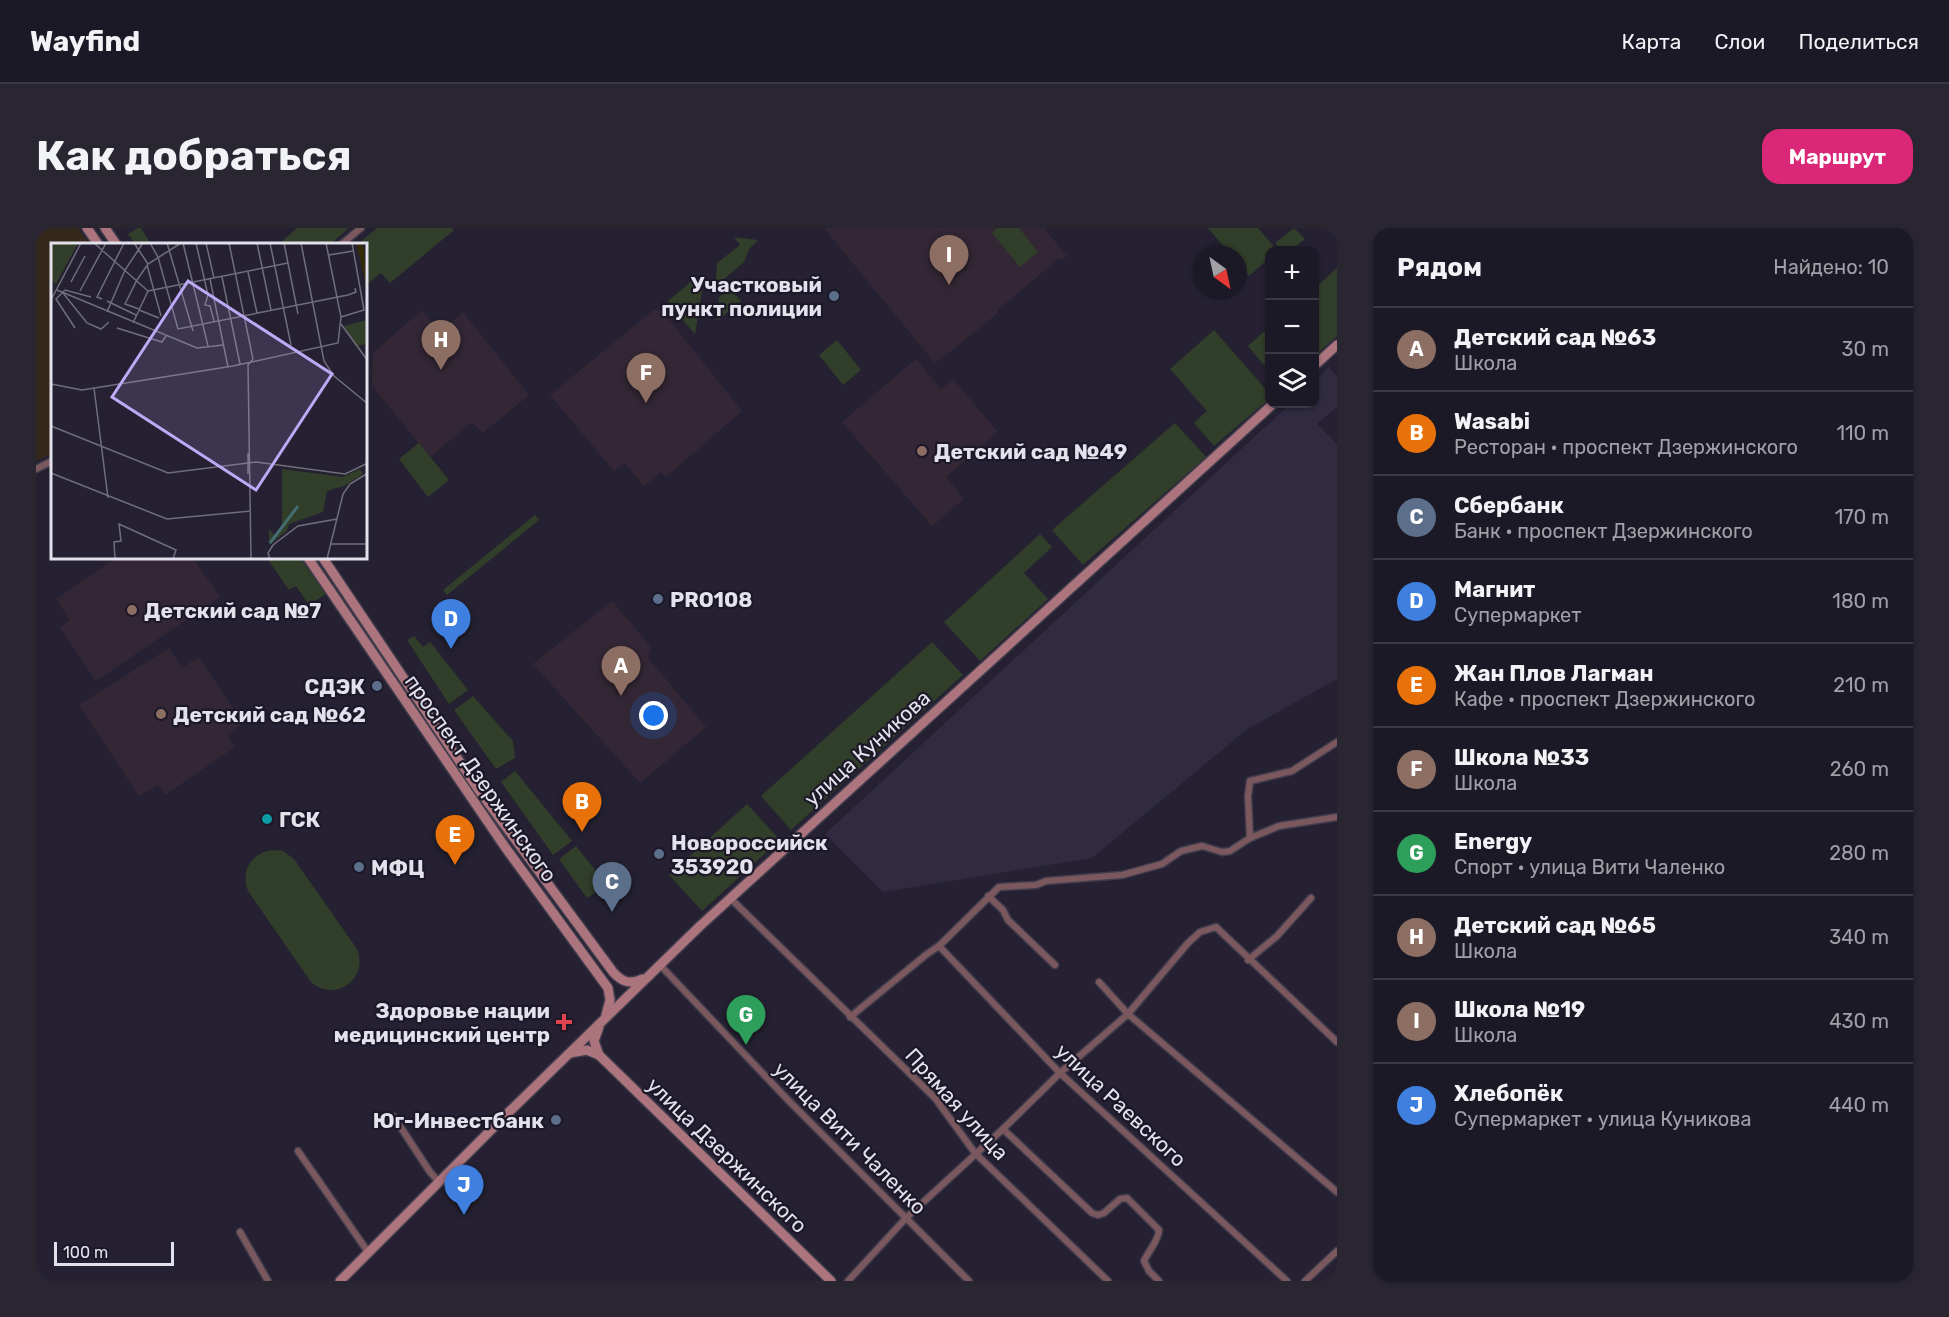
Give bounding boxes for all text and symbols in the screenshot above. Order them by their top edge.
text: Wayfind [30,25,140,58]
text: Карта [1621,29,1681,54]
text: Слои [1714,29,1765,54]
text: Поделиться [1798,29,1919,54]
button: Маршрут [1762,129,1913,184]
text: Как добраться [36,131,352,181]
pin: I [930,236,968,285]
inset map [51,243,368,560]
north arrow [1193,246,1247,300]
map controls [1265,246,1319,408]
button: + [1265,246,1319,300]
text: Рядом [1397,252,1482,283]
text: Найдено: 10 [1773,255,1889,279]
place label: Участковый пункт полиции [661,272,822,321]
marker: Участковый пункт полиции [827,289,841,303]
button: − [1265,300,1319,354]
pin: H [422,320,460,370]
text: Детский сад №63 [1454,324,1656,351]
text: A [1409,337,1424,361]
text: 30 m [1842,337,1889,361]
text: Школа [1454,351,1517,375]
pin: F [626,354,666,403]
button: layers [1265,354,1319,408]
text: Wasabi [1454,408,1530,435]
text: B [1409,421,1424,445]
text: 110 m [1837,421,1889,445]
text: Ресторан · проспект Дзержинского [1454,435,1798,459]
place label: Детский сад №49 [934,439,1127,464]
marker: Детский сад №49 [915,444,929,458]
text: Сбербанк [1454,492,1564,519]
text: C [1409,505,1424,529]
text: 170 m [1835,505,1889,529]
text: Банк · проспект Дзержинского [1454,519,1753,543]
text: Магнит [1454,576,1535,603]
place label: PRO108 [670,587,753,612]
text: D [1409,589,1424,613]
text: 180 m [1832,589,1889,613]
marker: PRO108 [651,592,665,606]
place label: Детский сад №7 [144,598,321,623]
pin: D [432,600,470,649]
marker: Детский сад №7 [125,603,139,617]
text: Супермаркет [1454,603,1582,627]
pin: A [602,646,640,696]
text: Жан Плов Лагман [1454,660,1654,687]
street label: проспект Дзержинского [400,669,562,887]
text: E [1410,673,1423,697]
text: 210 m [1833,673,1889,697]
place label: СДЭК [305,674,365,699]
marker: СДЭК [370,679,384,693]
street label: улица Куникова [799,685,935,811]
text: Кафе · проспект Дзержинского [1454,687,1755,711]
your location [639,701,668,730]
place label: Детский сад №62 [173,702,366,727]
marker: Детский сад №62 [154,707,168,721]
text: Школа №33 [1454,744,1589,771]
text: F [1410,757,1423,781]
text: 260 m [1830,757,1889,781]
text: Школа [1454,771,1517,795]
pin: B [562,782,602,832]
place label: ГСК [279,807,320,832]
marker: ГСК [260,812,274,826]
pin: E [436,816,474,865]
text: Energy [1454,828,1532,855]
place label: Новороссийск 353920 [671,830,828,879]
text: G [1409,841,1424,865]
text: 280 m [1829,841,1889,865]
marker: Новороссийск 353920 [652,847,666,861]
place label: МФЦ [371,855,424,880]
text: Спорт · улица Вити Чаленко [1454,855,1725,879]
marker: МФЦ [352,860,366,874]
pin: C [592,862,632,912]
text: Детский сад №65 [1454,912,1656,939]
text: H [1409,925,1424,949]
text: 340 m [1829,925,1889,949]
text: Школа [1454,939,1517,963]
pin: G [726,996,766,1045]
text: Школа №19 [1454,996,1585,1023]
place label: Здоровье нации медицинский центр [334,998,550,1047]
text: I [1413,1009,1420,1033]
text: 430 m [1829,1009,1889,1033]
marker: Здоровье нации медицинский центр [555,1013,573,1031]
text: Школа [1454,1023,1517,1047]
street label: улица Раевского [1051,1038,1191,1172]
street label: Прямая улица [900,1043,1014,1165]
street label: улица Вити Чаленко [768,1056,932,1220]
street label: улица Дзержинского [642,1072,812,1238]
text: Хлебопёк [1454,1080,1563,1107]
text: J [1410,1093,1423,1117]
text: 440 m [1829,1093,1889,1117]
text: Супермаркет · улица Куникова [1454,1107,1751,1131]
place label: Юг-Инвестбанк [373,1108,544,1133]
marker: Юг-Инвестбанк [549,1113,563,1127]
pin: J [444,1166,484,1215]
scale bar [54,1239,174,1266]
text: 100 m [63,1243,108,1262]

